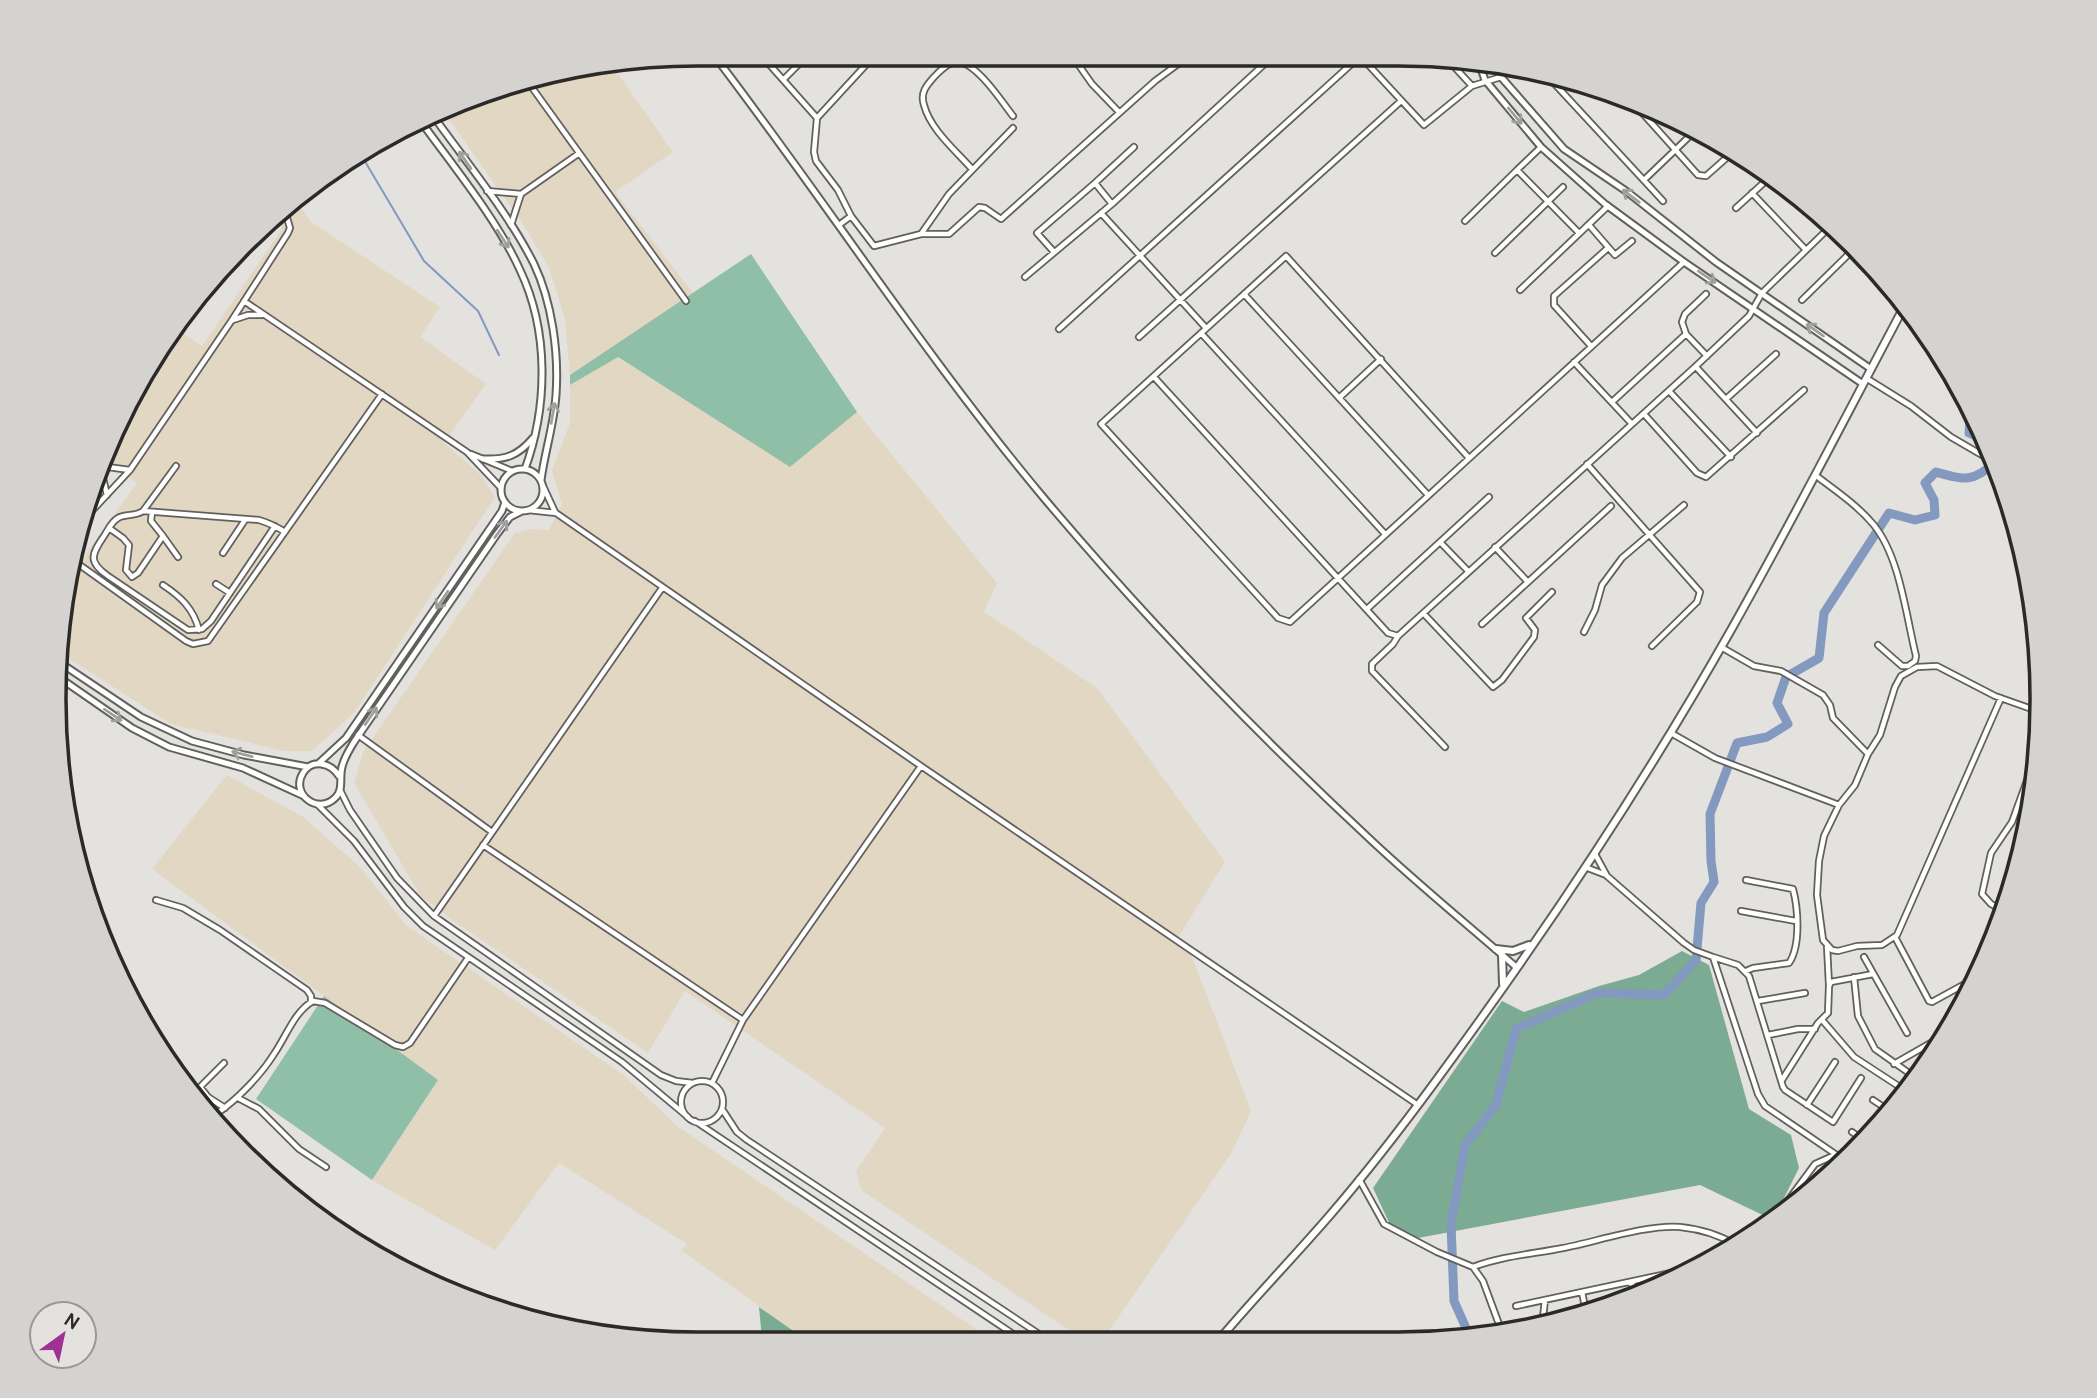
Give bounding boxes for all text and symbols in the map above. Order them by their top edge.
one-way arrow [1507,107,1522,125]
one-way arrow [458,151,472,170]
one-way arrow [1623,188,1641,203]
one-way arrow [496,229,510,249]
one-way arrow [1697,270,1716,284]
one-way arrow [1806,323,1825,337]
one-way arrow [547,402,560,424]
one-way arrow [494,520,508,539]
one-way arrow [434,590,449,609]
one-way arrow [365,707,379,727]
one-way arrow [103,708,122,722]
one-way arrow [231,747,253,760]
north arrow [28,1300,98,1370]
text: N [60,1308,84,1334]

